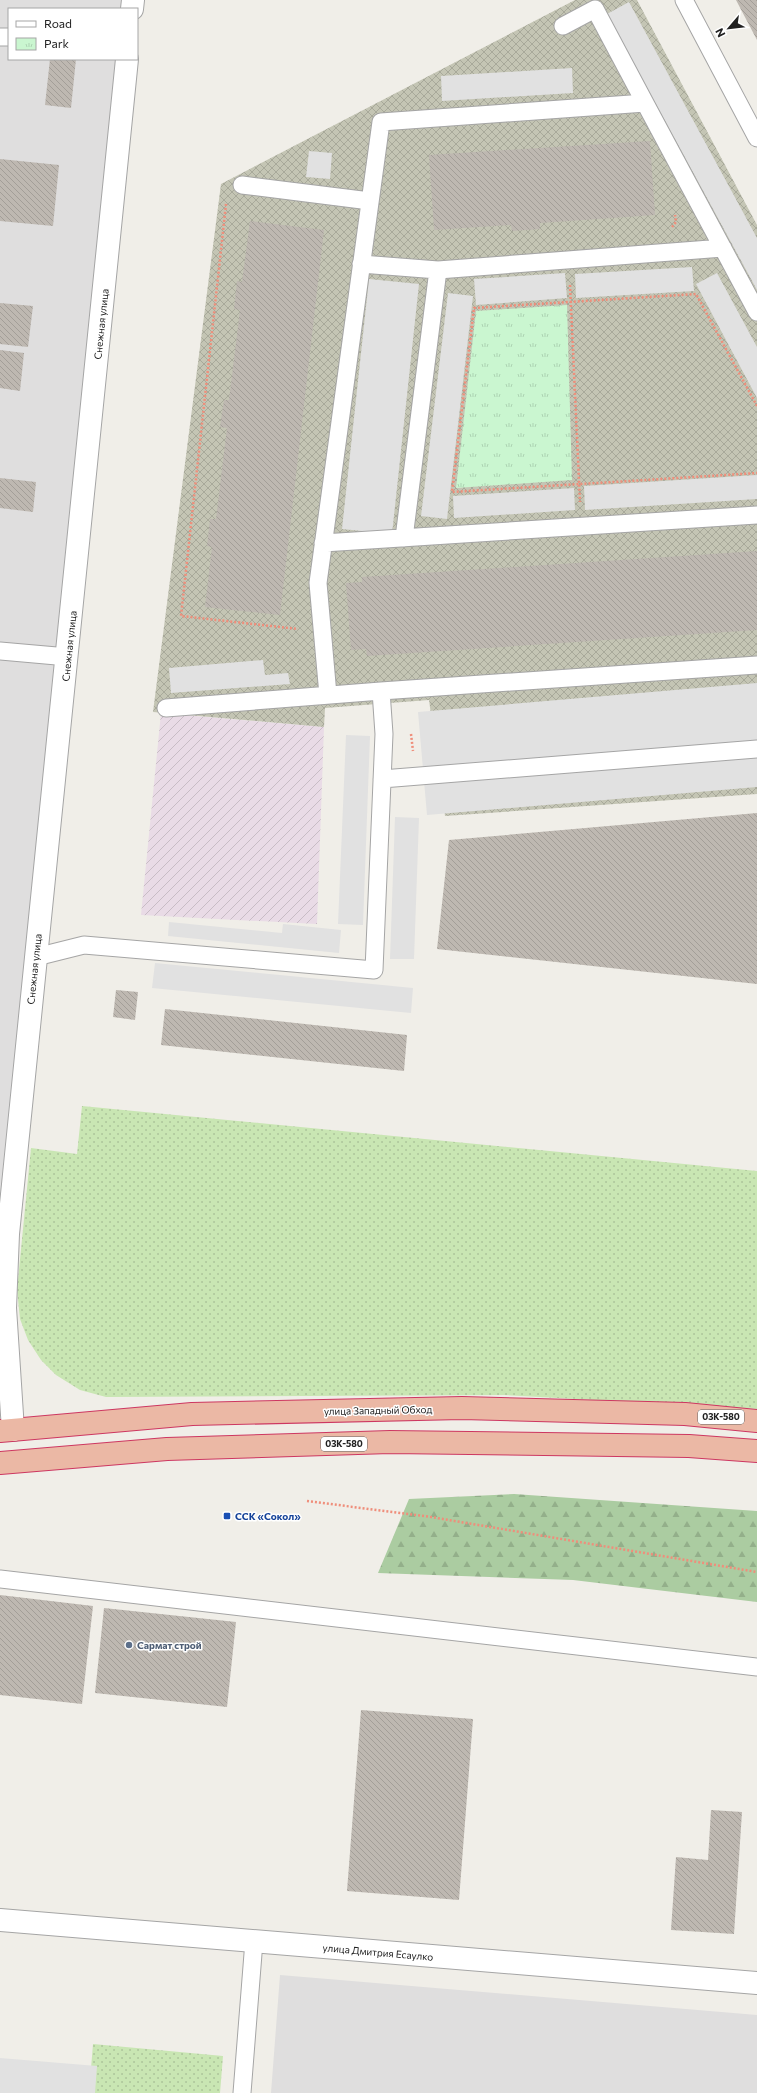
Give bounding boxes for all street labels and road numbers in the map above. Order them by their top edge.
street label: Снежная улица [91,288,111,360]
street label: Снежная улица [59,610,79,682]
street label: Снежная улица [24,933,44,1005]
street label: улица Западный Обход [324,1403,432,1417]
road number: 03К-580 [698,1410,744,1424]
road number: 03К-580 [321,1437,367,1451]
street label: улица Дмитрия Есаулко [322,1941,434,1963]

